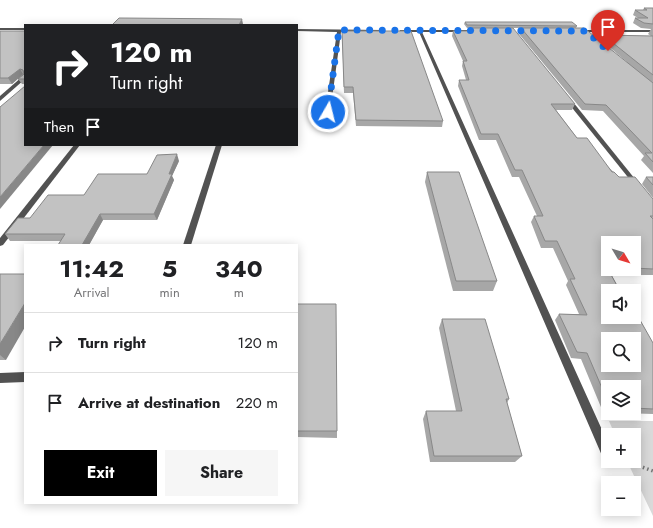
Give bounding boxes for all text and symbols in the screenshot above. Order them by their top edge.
pin [591,10,625,51]
icon: arrive [597,16,619,38]
text: 120 m [110,32,193,73]
icon: right [44,40,96,92]
text: Turn right [110,70,182,96]
position arrow [307,91,349,133]
text: Then [44,116,74,138]
icon: arrive [82,116,104,138]
north arrow [601,236,641,276]
map controls [601,236,641,516]
text: 11:42 [59,251,124,286]
text: 5 [162,251,177,286]
text: 340 [215,251,263,286]
text: Arrival [74,283,110,302]
text: min [159,283,180,302]
text: m [234,283,244,302]
button: sound [601,284,641,324]
icon: right [44,332,66,354]
text: Turn right [78,332,146,354]
text: 120 m [238,332,278,354]
button: search [601,332,641,372]
button: layers [601,380,641,420]
icon: arrive [44,392,66,414]
text: Arrive at destination [78,392,220,414]
text: 220 m [236,392,278,414]
button: + [601,428,641,468]
button: Exit [44,450,157,496]
button: Share [165,450,278,496]
button: − [601,476,641,516]

